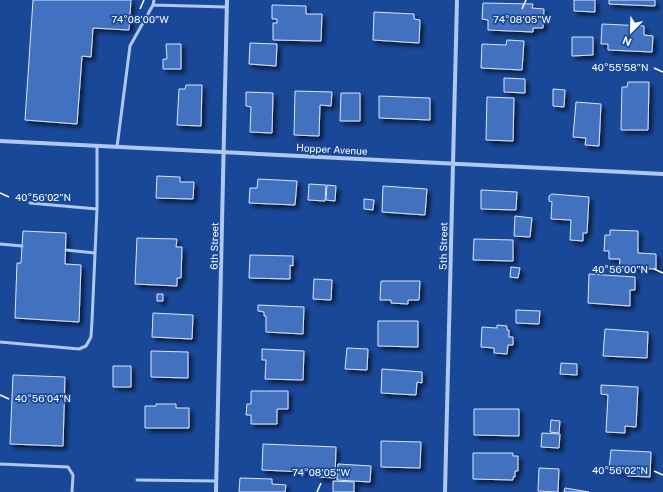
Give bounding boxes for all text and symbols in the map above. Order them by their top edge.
north arrow [611,12,651,52]
text: 74°08'00"W [111,13,169,25]
text: 74°08'05"W [493,13,551,25]
text: N [621,34,633,48]
text: 40°55'58"N [591,61,649,73]
street label: Hopper Avenue [296,141,368,157]
text: 40°56'02"N [15,191,71,203]
street label: 6th Street [208,222,220,270]
street label: 5th Street [437,222,449,270]
text: 40°56'00"N [592,263,648,275]
text: 40°56'04"N [15,392,71,404]
text: 40°56'02"N [592,464,648,476]
text: 74°08'05"W [292,466,350,478]

